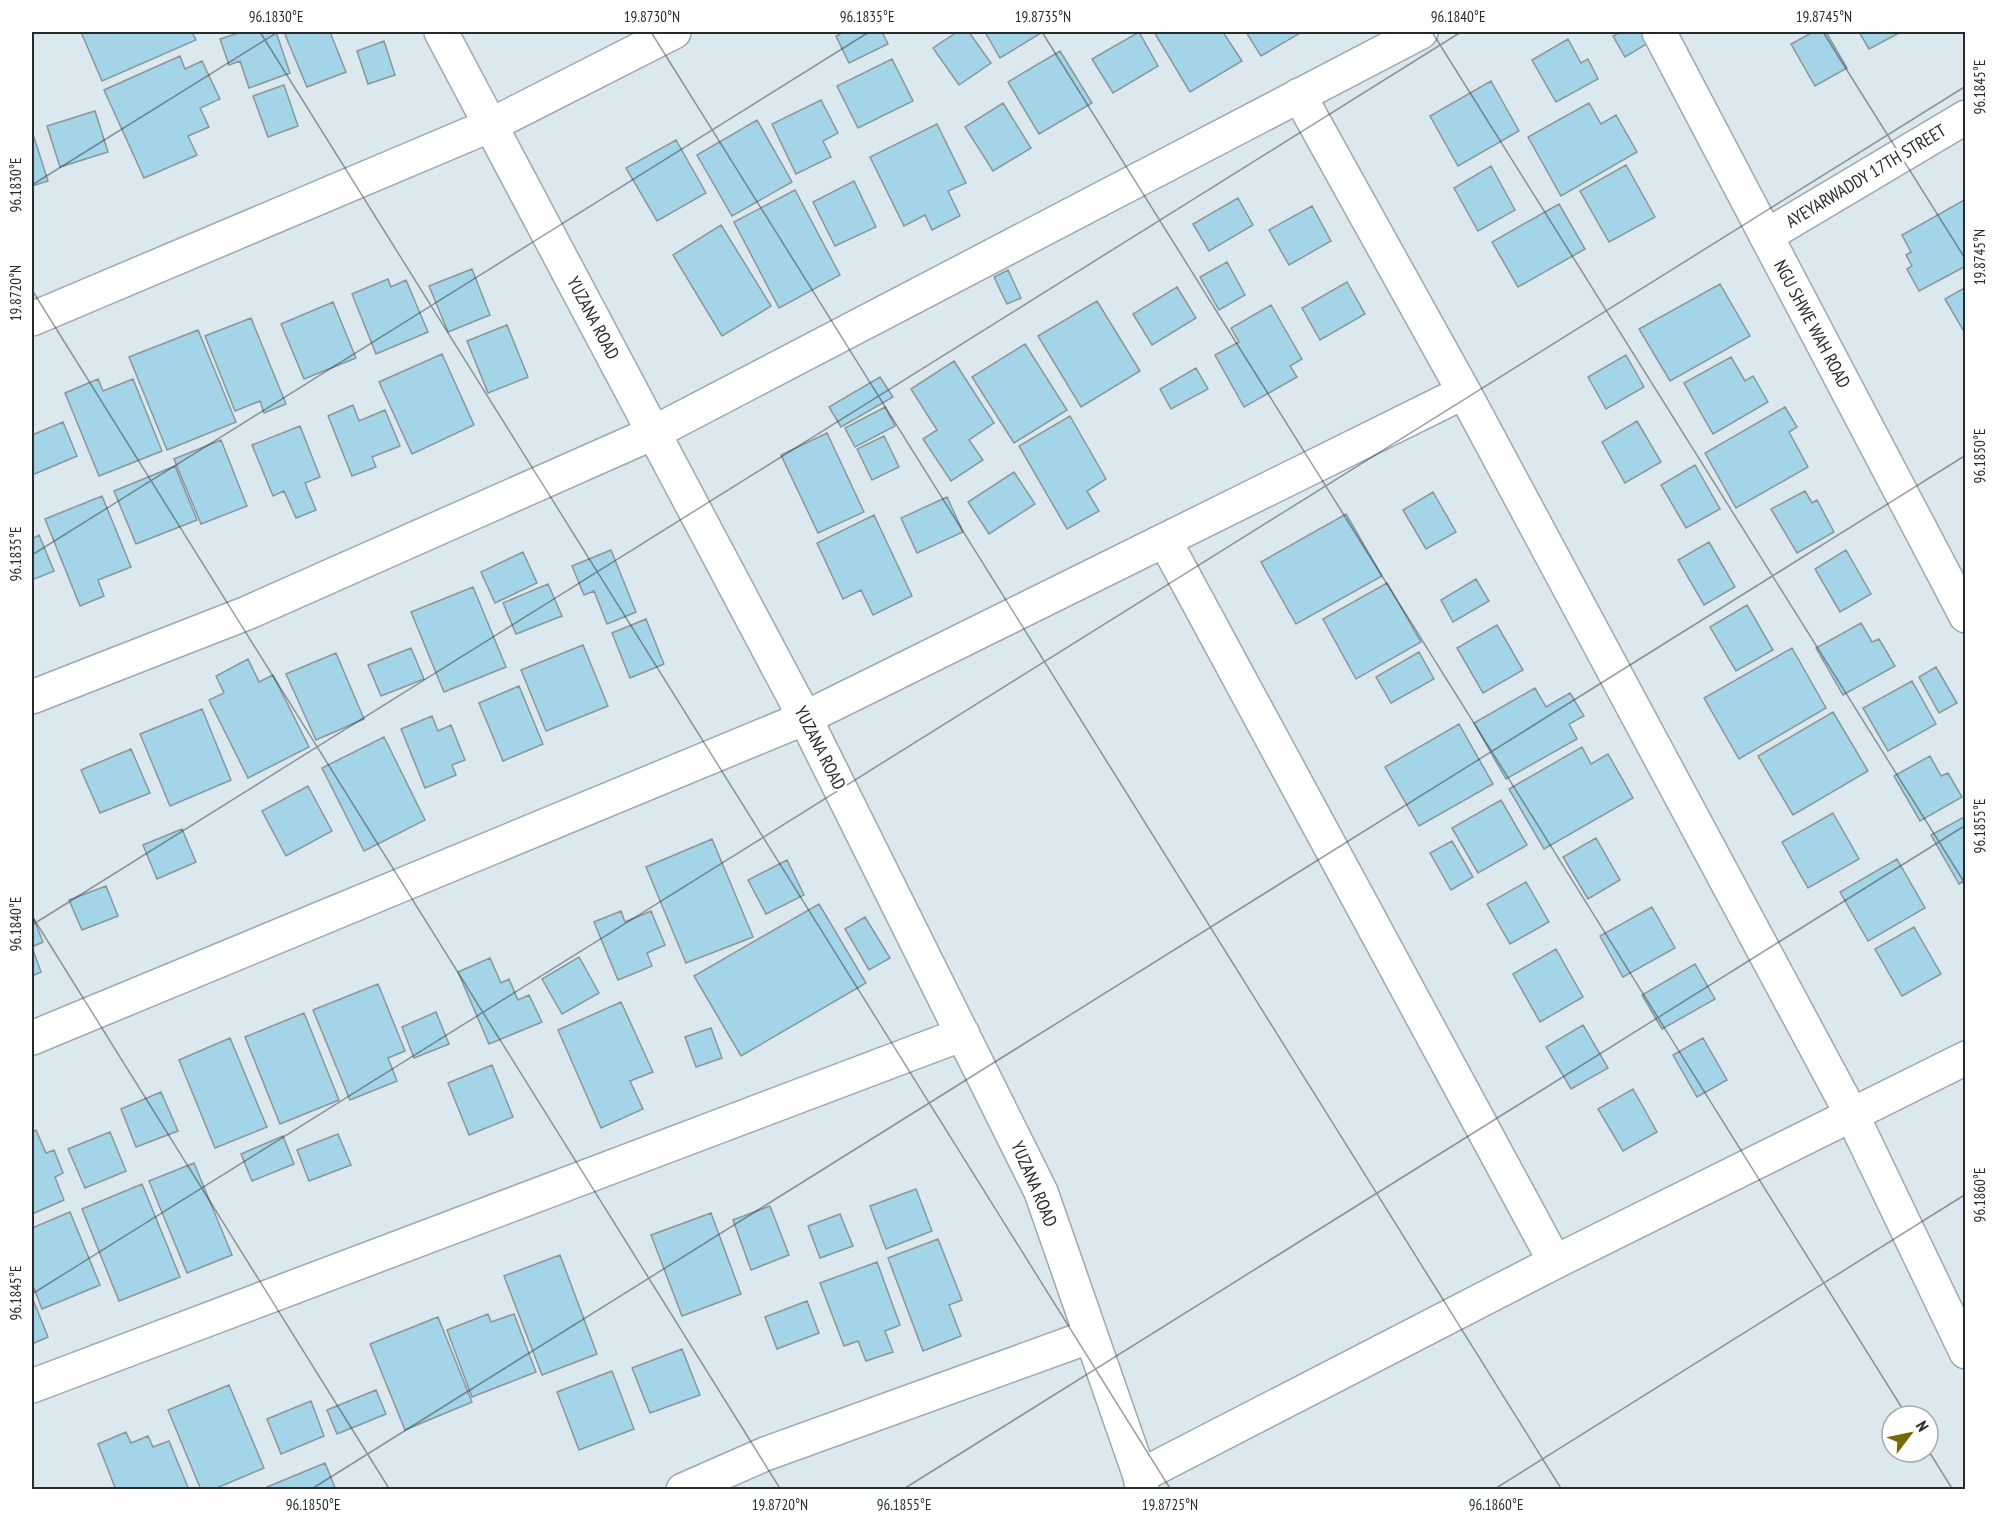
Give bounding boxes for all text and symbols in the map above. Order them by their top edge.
text: 96.1830°E [249,7,303,26]
text: 19.8730°N [624,7,680,26]
text: 96.1835°E [840,7,894,26]
text: 19.8735°N [1015,7,1071,26]
text: 96.1840°E [1431,7,1485,26]
text: 19.8745°N [1796,7,1852,26]
text: 96.1845°E [1970,60,1989,114]
street label: AYEYARWADDY 17TH STREET [1781,119,1950,233]
text: 96.1830°E [6,158,25,212]
text: 19.8745°N [1970,229,1989,285]
street label: NGU SHWE WAH ROAD [1769,256,1856,392]
text: 19.8720°N [6,265,25,321]
street label: YUZANA ROAD [562,272,625,363]
text: 96.1850°E [1970,429,1989,483]
text: 96.1835°E [6,527,25,581]
street label: YUZANA ROAD [790,702,851,793]
text: 96.1855°E [1970,799,1989,853]
text: 96.1840°E [6,897,25,951]
street label: YUZANA ROAD [1006,1138,1063,1230]
text: 96.1860°E [1970,1168,1989,1222]
text: 96.1845°E [6,1266,25,1320]
north arrow [1880,1404,1940,1464]
text: N [1912,1417,1933,1435]
text: 96.1850°E [286,1495,340,1514]
text: 19.8720°N [752,1495,808,1514]
text: 96.1855°E [877,1495,931,1514]
text: 19.8725°N [1142,1495,1198,1514]
text: 96.1860°E [1469,1495,1523,1514]

